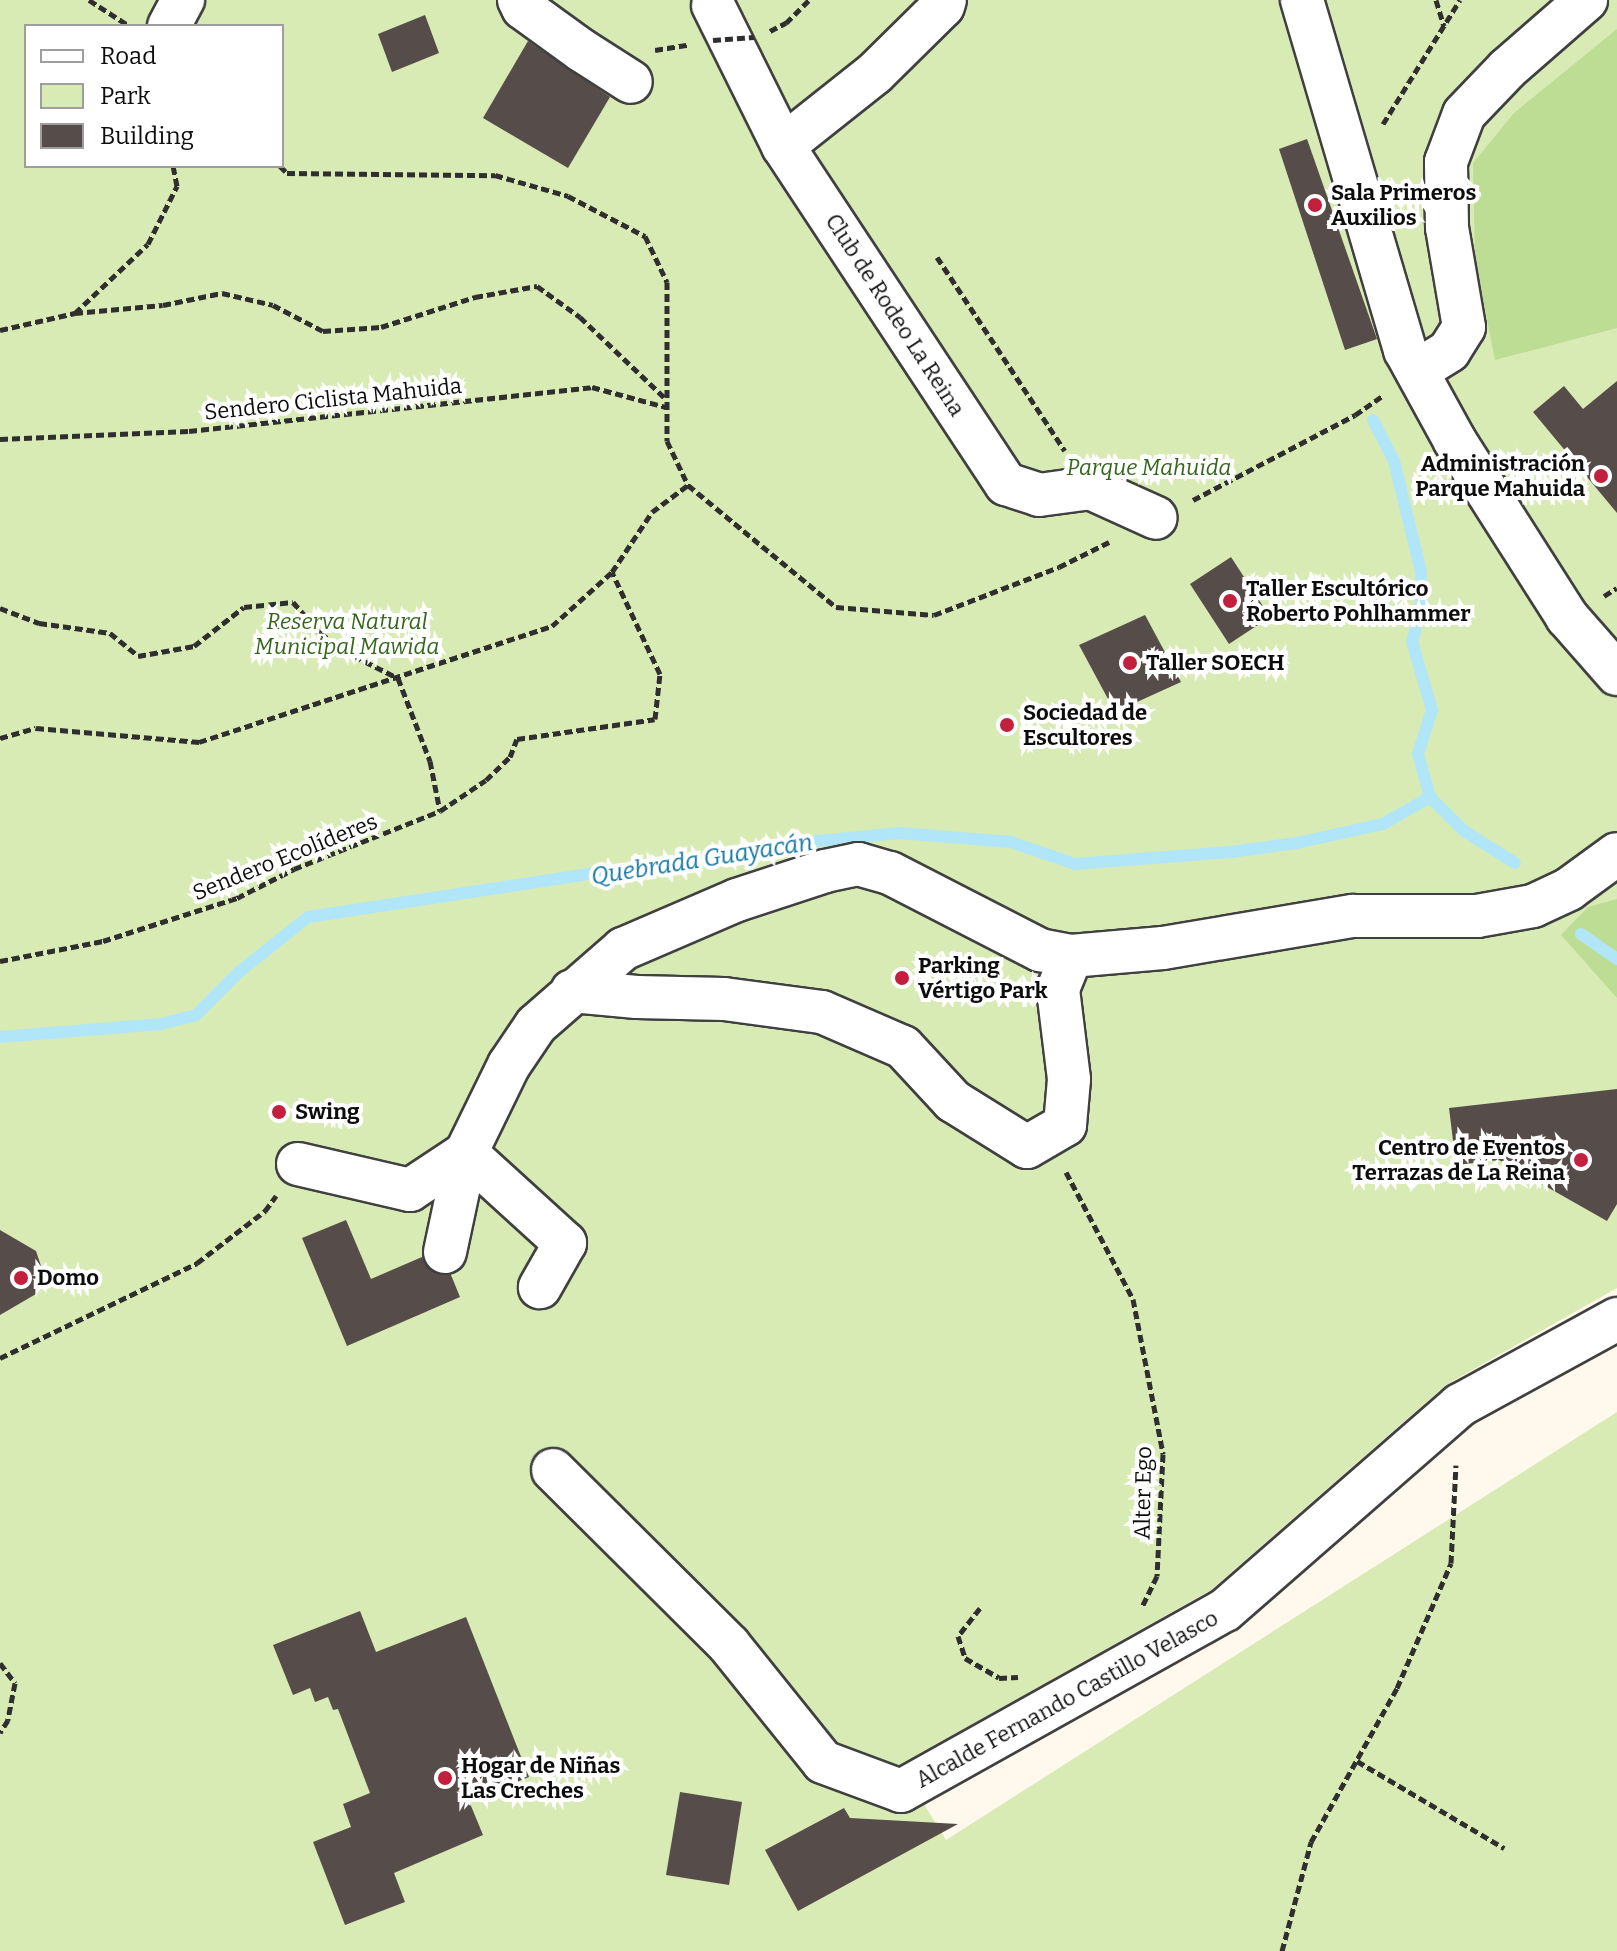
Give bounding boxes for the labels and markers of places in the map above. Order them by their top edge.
place label: Sala Primeros Auxilios [1331,179,1476,230]
marker: Sala Primeros Auxilios [1306,196,1324,214]
place label: Administración Parque Mahuida [1415,450,1585,502]
marker: Administración Parque Mahuida [1592,467,1610,485]
place label: Taller Escultórico Roberto Pohlhammer [1246,575,1471,626]
marker: Taller Escultórico Roberto Pohlhammer [1221,592,1239,610]
place label: Taller SOECH [1146,650,1284,676]
marker: Taller SOECH [1121,654,1139,672]
place label: Sociedad de Escultores [1023,699,1147,750]
marker: Sociedad de Escultores [998,716,1016,734]
place label: Parking Vértigo Park [918,952,1048,1004]
marker: Parking Vértigo Park [893,969,911,987]
place label: Swing [295,1099,360,1125]
marker: Swing [270,1103,288,1121]
place label: Centro de Eventos Terrazas de La Reina [1352,1134,1565,1186]
marker: Centro de Eventos Terrazas de La Reina [1572,1151,1590,1169]
place label: Domo [37,1265,99,1291]
marker: Domo [12,1269,30,1287]
place label: Hogar de Niñas Las Creches [461,1752,620,1804]
marker: Hogar de Niñas Las Creches [436,1769,454,1787]

